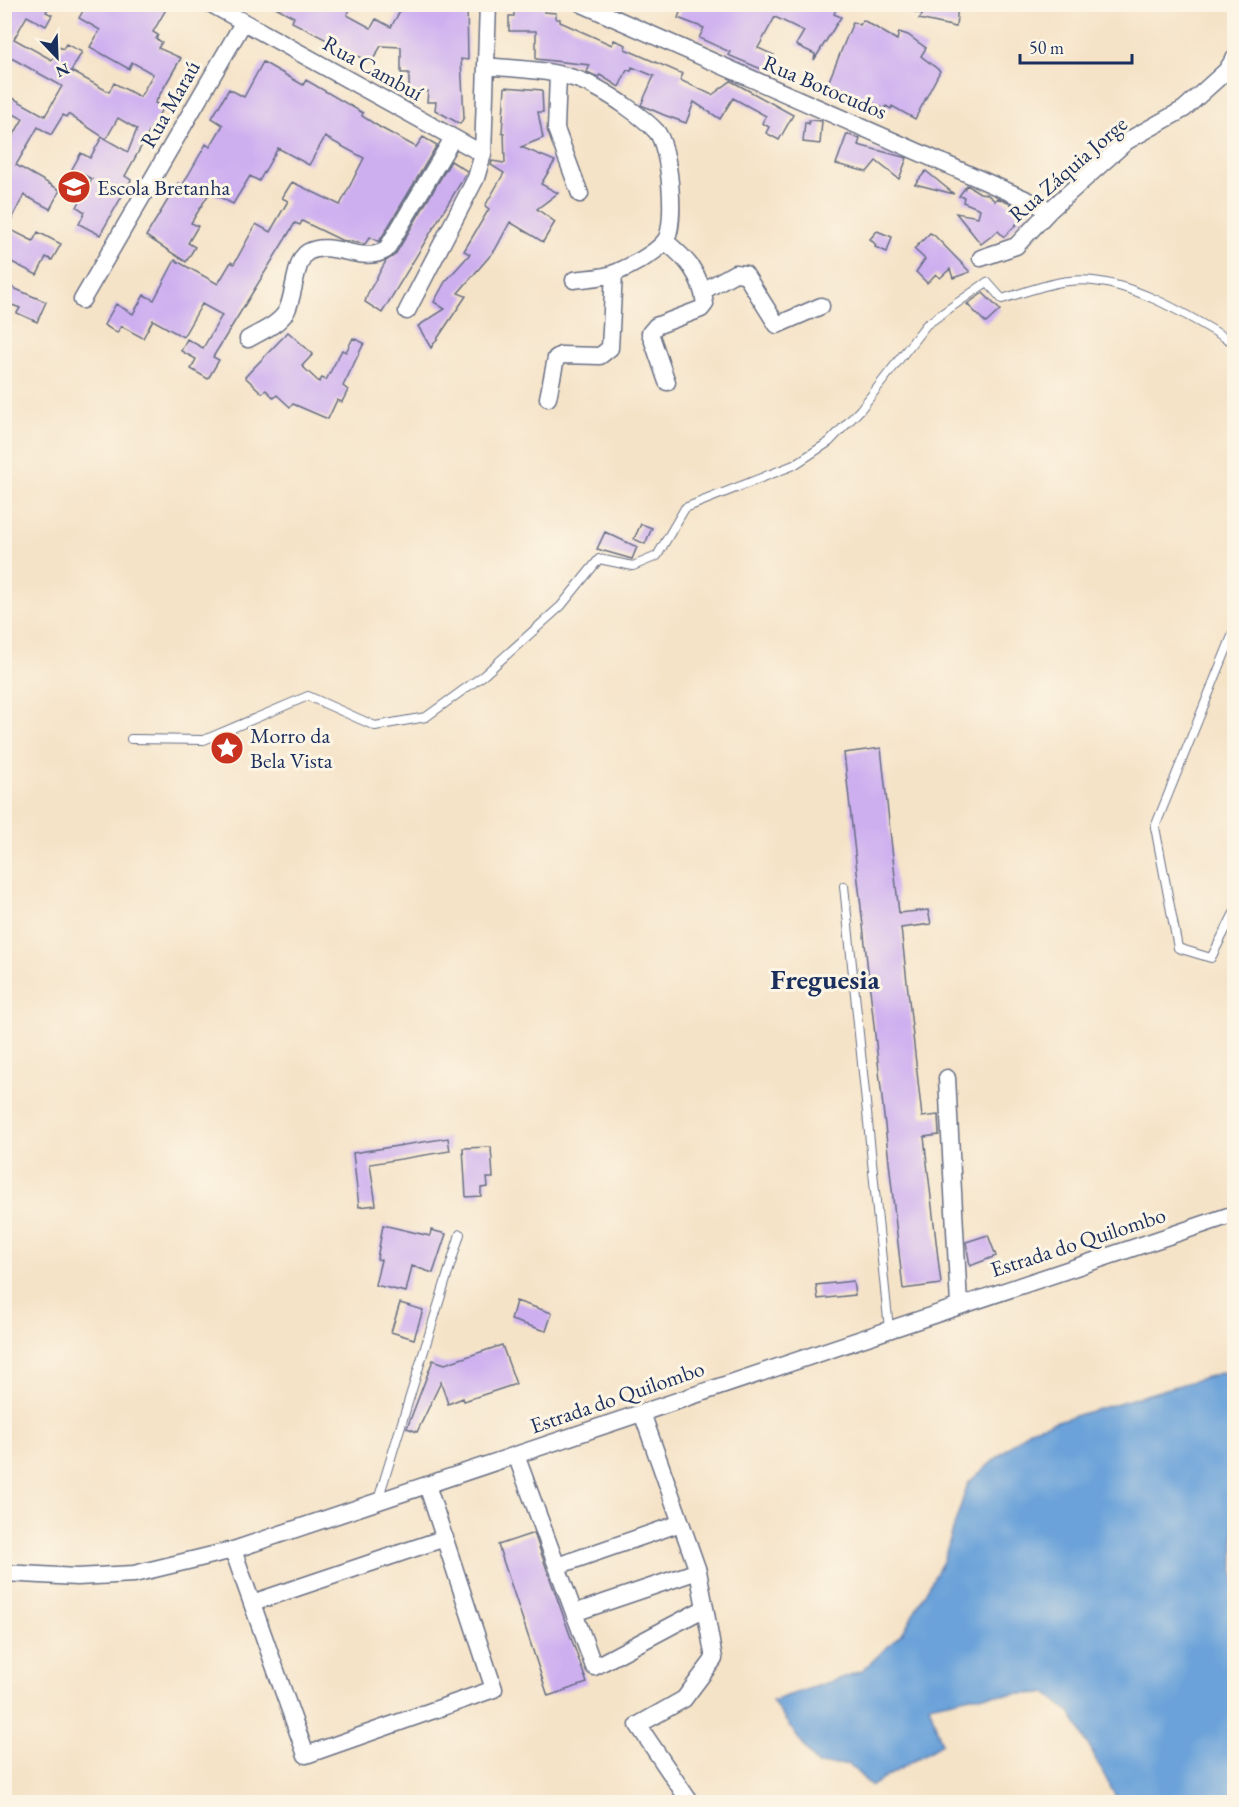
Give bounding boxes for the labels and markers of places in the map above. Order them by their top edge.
school or university icon: Escola Bretanha [56,169,92,205]
place label: Escola Bretanha [97,173,231,202]
place label: Morro da Bela Vista [250,721,333,775]
place icon: Morro da Bela Vista [209,730,245,766]

